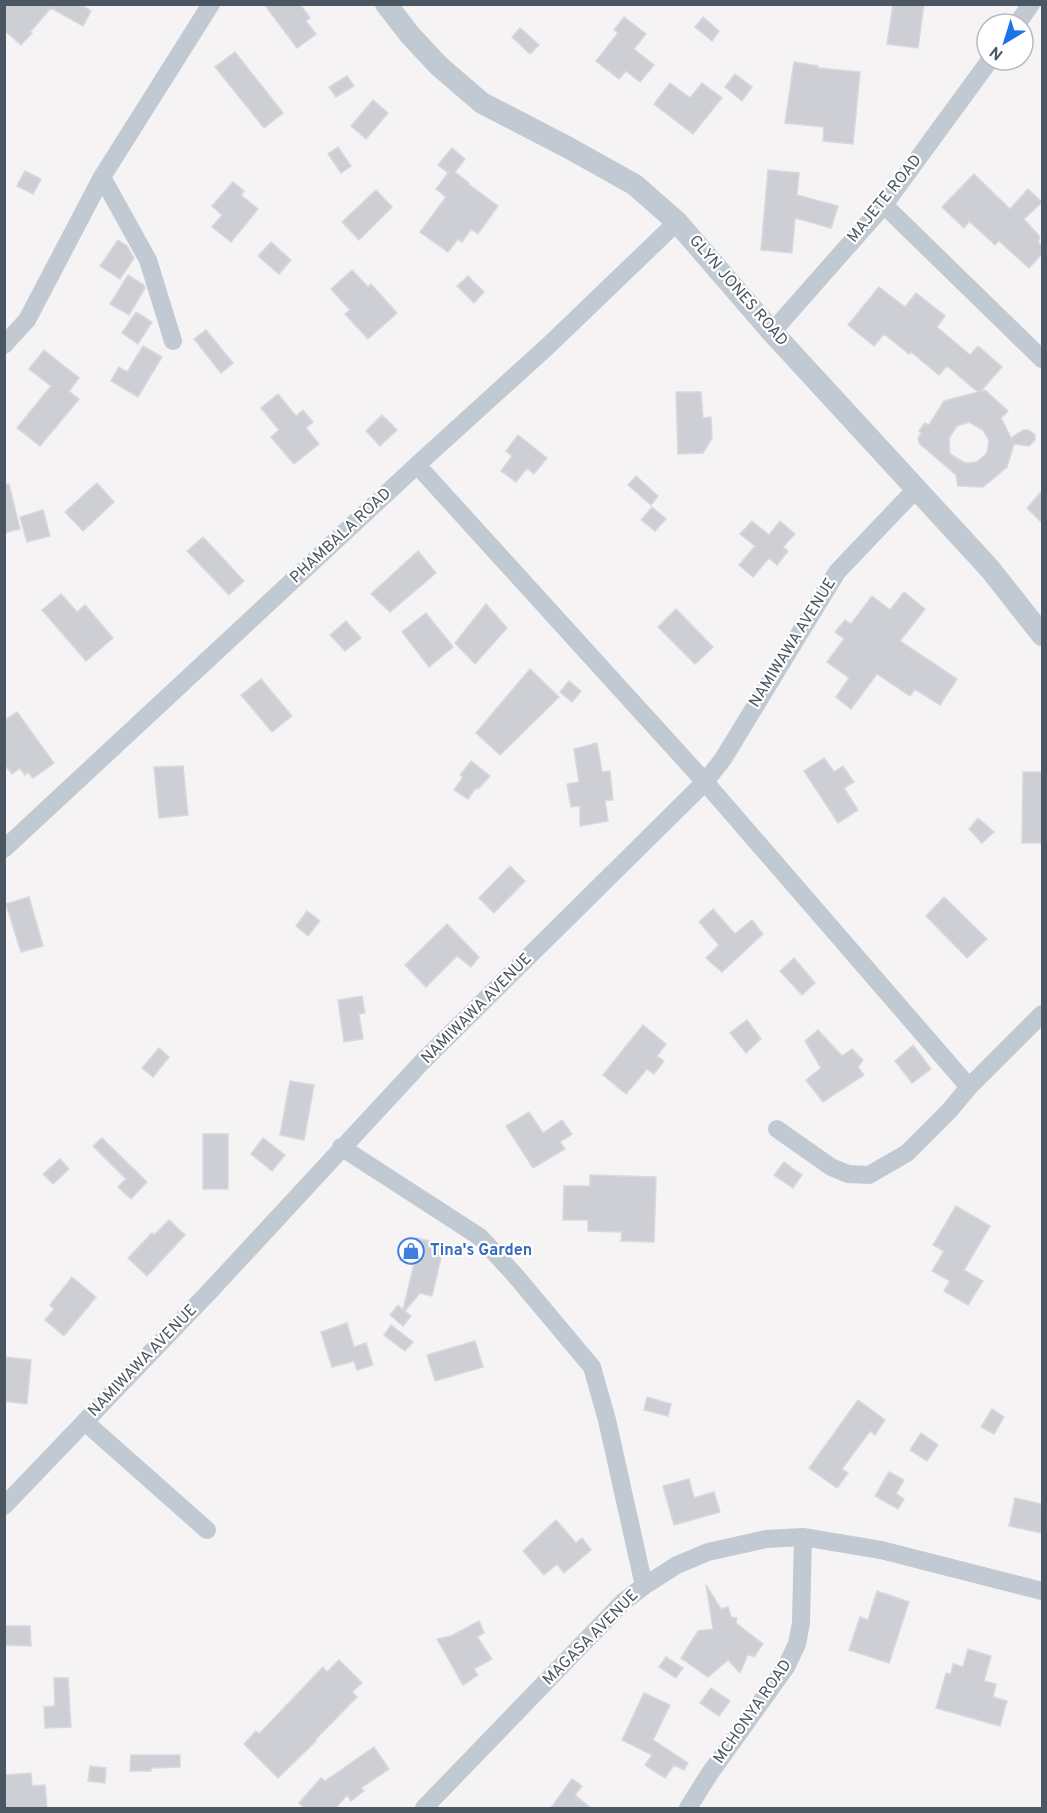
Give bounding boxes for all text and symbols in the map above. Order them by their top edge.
north arrow [975,12,1035,72]
text: N [986,41,1008,64]
street label: MAJETE ROAD [843,151,927,247]
street label: GLYN JONES ROAD [684,231,792,351]
street label: PHAMBALA ROAD [286,484,396,588]
street label: NAMIWAWA AVENUE [745,575,841,711]
street label: NAMIWAWA AVENUE [417,949,537,1069]
shop icon: Tina's Garden [396,1236,426,1266]
place label: Tina's Garden [430,1241,532,1261]
street label: NAMIWAWA AVENUE [84,1301,202,1421]
street label: MAGASA AVENUE [539,1586,643,1690]
street label: MCHONYA ROAD [710,1656,796,1768]

